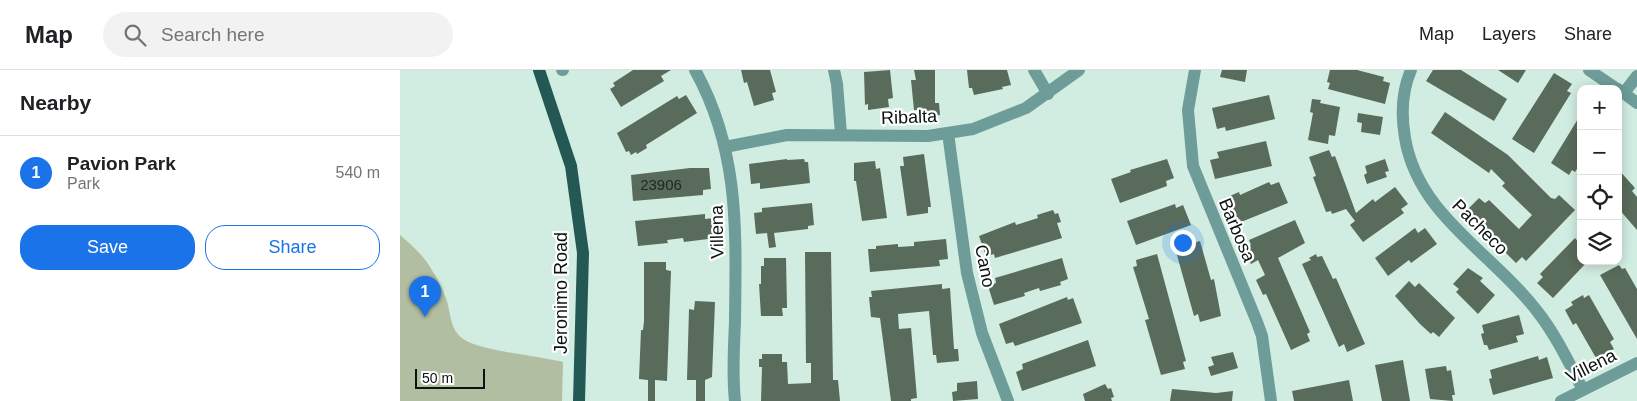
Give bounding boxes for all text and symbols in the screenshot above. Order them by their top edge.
search box [103,12,453,57]
text: Map [25,21,73,48]
icon: search [121,21,149,49]
text: Search here [161,24,265,45]
text: Map [1419,24,1454,44]
text: Layers [1482,24,1536,44]
text: Share [1564,24,1612,44]
map controls [1577,85,1622,265]
button: + [1577,85,1622,130]
text: Nearby [20,91,91,114]
street label: Ribalta [881,106,938,128]
button: − [1577,130,1622,175]
text: Pavion Park [67,153,176,174]
text: 1 [32,164,40,181]
text: 540 m [336,164,380,181]
text: Park [67,175,100,192]
button: locate [1577,175,1622,220]
house number: 23906 [640,176,682,193]
street label: Barbosa [1215,195,1260,266]
street label: Pacheco [1448,195,1512,259]
street label: Villena [707,204,727,259]
button: layers [1577,220,1622,265]
button: Save [20,225,195,270]
button: Share [205,225,380,270]
your location [1170,230,1196,256]
street label: Jeronimo Road [551,232,571,354]
street label: Cano [971,243,999,289]
pin: 1 [409,276,441,317]
street label: Villena [1563,344,1620,387]
scale bar [415,366,485,389]
text: 50 m [422,370,453,386]

